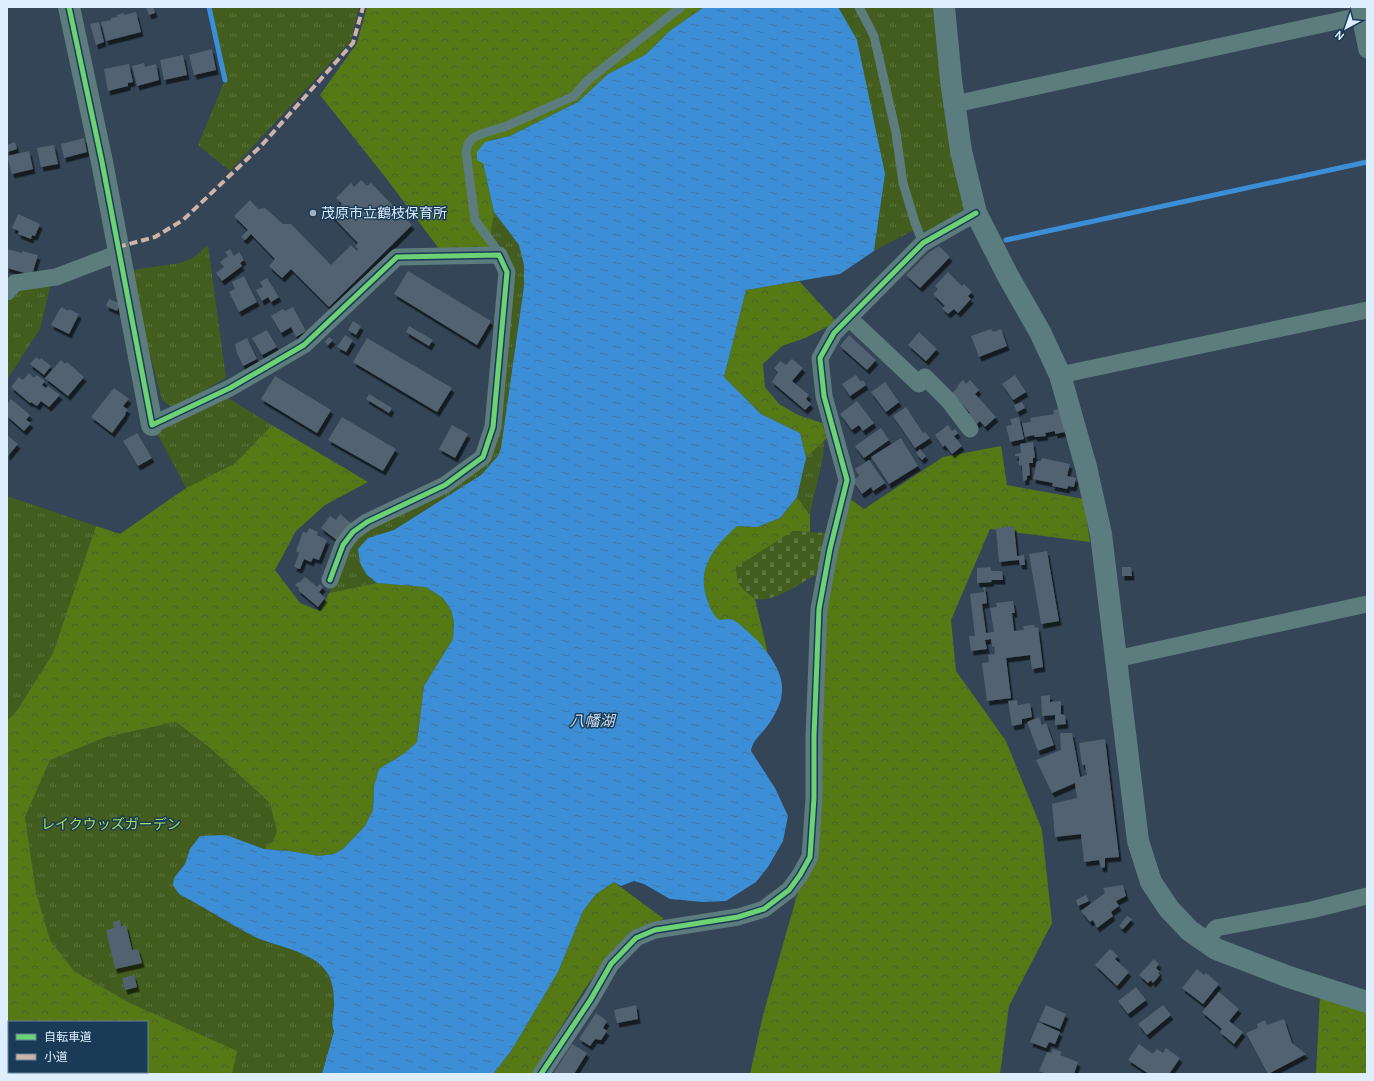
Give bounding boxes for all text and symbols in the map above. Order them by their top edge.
north arrow [1326,8,1366,48]
text: N [1332,28,1347,44]
place label: 茂原市立鶴枝保育所 [321,204,447,222]
marker: 茂原市立鶴枝保育所 [308,208,318,218]
water label: 八幡湖 [569,712,616,730]
park label: レイクウッズガーデン [41,815,181,833]
legend [8,1021,148,1073]
text: 自転車道 [44,1029,92,1044]
text: 小道 [44,1049,68,1064]

